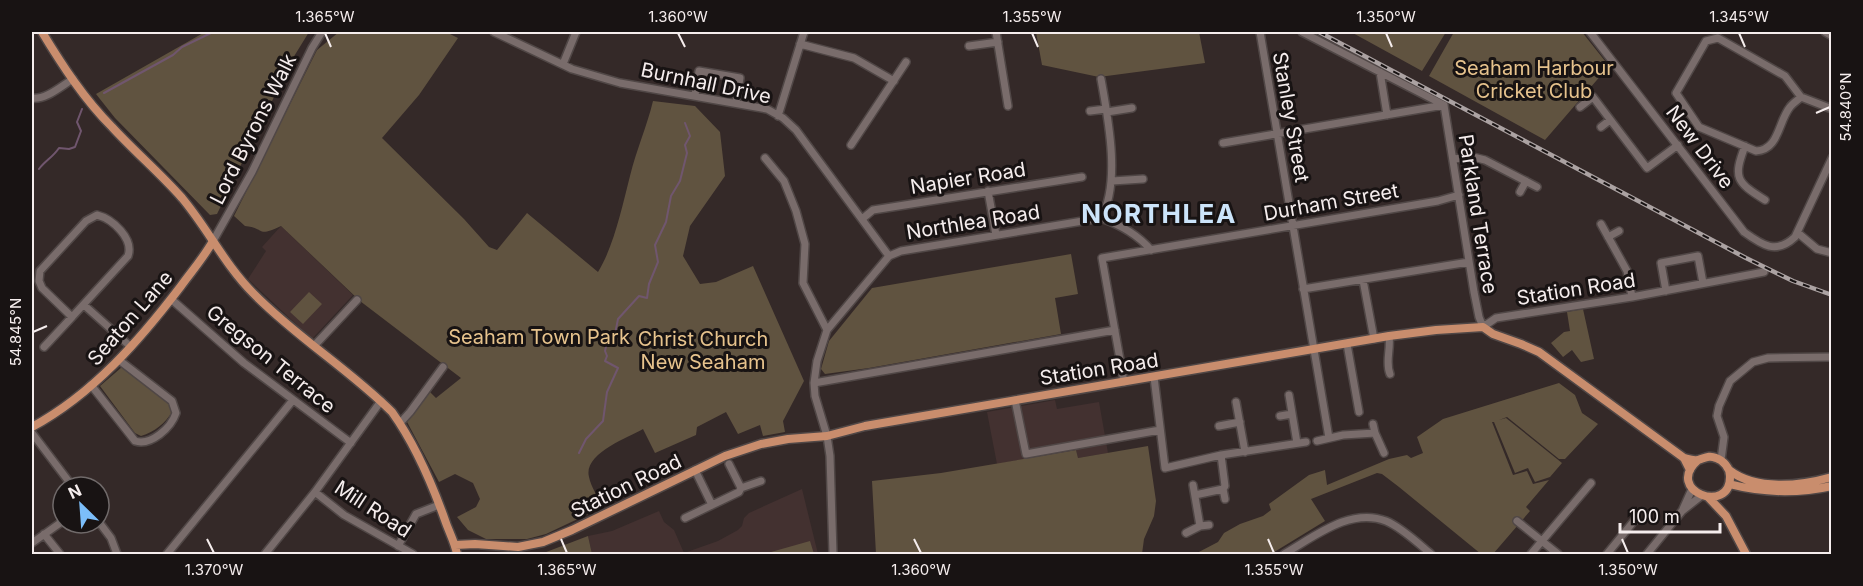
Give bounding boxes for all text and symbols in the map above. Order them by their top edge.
text: 1.365°W [295,7,355,26]
text: 1.360°W [648,7,708,26]
text: 1.355°W [1002,7,1062,26]
text: 1.350°W [1356,7,1416,26]
text: 1.345°W [1709,7,1769,26]
street label: Lord Byrons Walk [205,50,301,208]
street label: Stanley Street [1268,50,1314,184]
park label: Seaham Harbour Cricket Club [1454,56,1614,103]
street label: Burnhall Drive [639,57,773,109]
text: 54.840°N [1836,73,1855,141]
street label: New Drive [1661,101,1739,193]
street label: Parkland Terrace [1454,132,1502,296]
street label: Napier Road [909,157,1027,199]
street label: Durham Street [1262,178,1401,226]
district label: NORTHLEA [1081,198,1237,229]
street label: Northlea Road [904,200,1042,244]
street label: Seaton Lane [82,266,178,370]
street label: Station Road [1515,268,1637,310]
text: 54.845°N [6,298,25,366]
street label: Gregson Terrace [202,300,340,418]
park label: Seaham Town Park [448,325,630,349]
park label: Christ Church New Seaham [638,327,768,374]
street label: Station Road [1038,348,1160,390]
street label: Station Road [567,449,685,523]
north arrow [51,475,111,535]
street label: Mill Road [330,475,416,543]
text: N [65,480,84,503]
scale bar [1620,496,1720,534]
text: 100 m [1629,506,1680,527]
text: 1.370°W [185,560,244,579]
text: 1.365°W [537,560,597,579]
text: 1.360°W [891,560,951,579]
text: 1.355°W [1244,560,1304,579]
text: 1.350°W [1598,560,1658,579]

